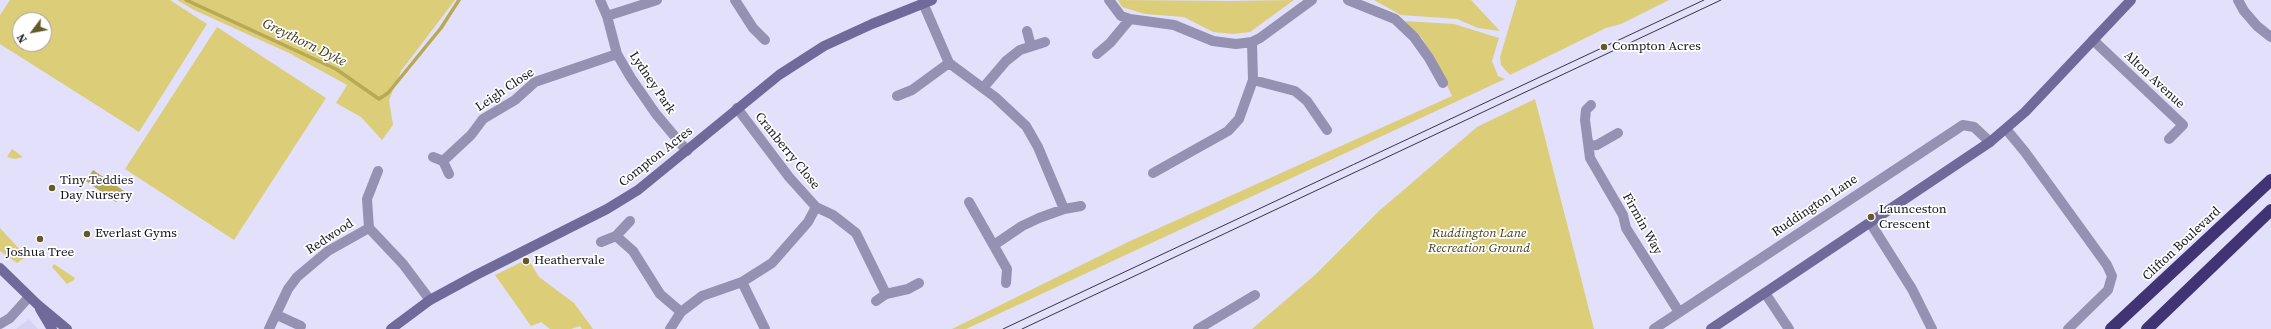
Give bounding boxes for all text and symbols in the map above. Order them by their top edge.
north arrow [12,12,52,52]
water label: Greythorn Dyke [259,15,349,71]
text: N [14,31,31,45]
place label: Compton Acres [1612,39,1701,55]
marker: Compton Acres [1599,42,1609,52]
street label: Alton Avenue [2120,48,2188,112]
street label: Lydney Park [625,49,679,117]
street label: Leigh Close [473,65,537,115]
street label: Cranberry Close [751,109,823,193]
street label: Compton Acres [616,123,696,191]
street label: Ruddington Lane [1769,172,1861,240]
place label: Tiny Teddies Day Nursery [60,173,133,204]
marker: Tiny Teddies Day Nursery [47,183,57,193]
street label: Firmin Way [1619,190,1665,258]
place label: Launceston Crescent [1879,202,1947,233]
street label: Clifton Boulevard [2140,204,2224,284]
marker: Launceston Crescent [1866,212,1876,222]
street label: Redwood [303,216,357,258]
place label: Everlast Gyms [95,226,177,242]
park label: Ruddington Lane Recreation Ground [1428,226,1530,257]
marker: Everlast Gyms [82,229,92,239]
marker: Joshua Tree [35,234,45,244]
place label: Joshua Tree [6,245,74,261]
place label: Heathervale [534,253,605,269]
marker: Heathervale [521,256,531,266]

